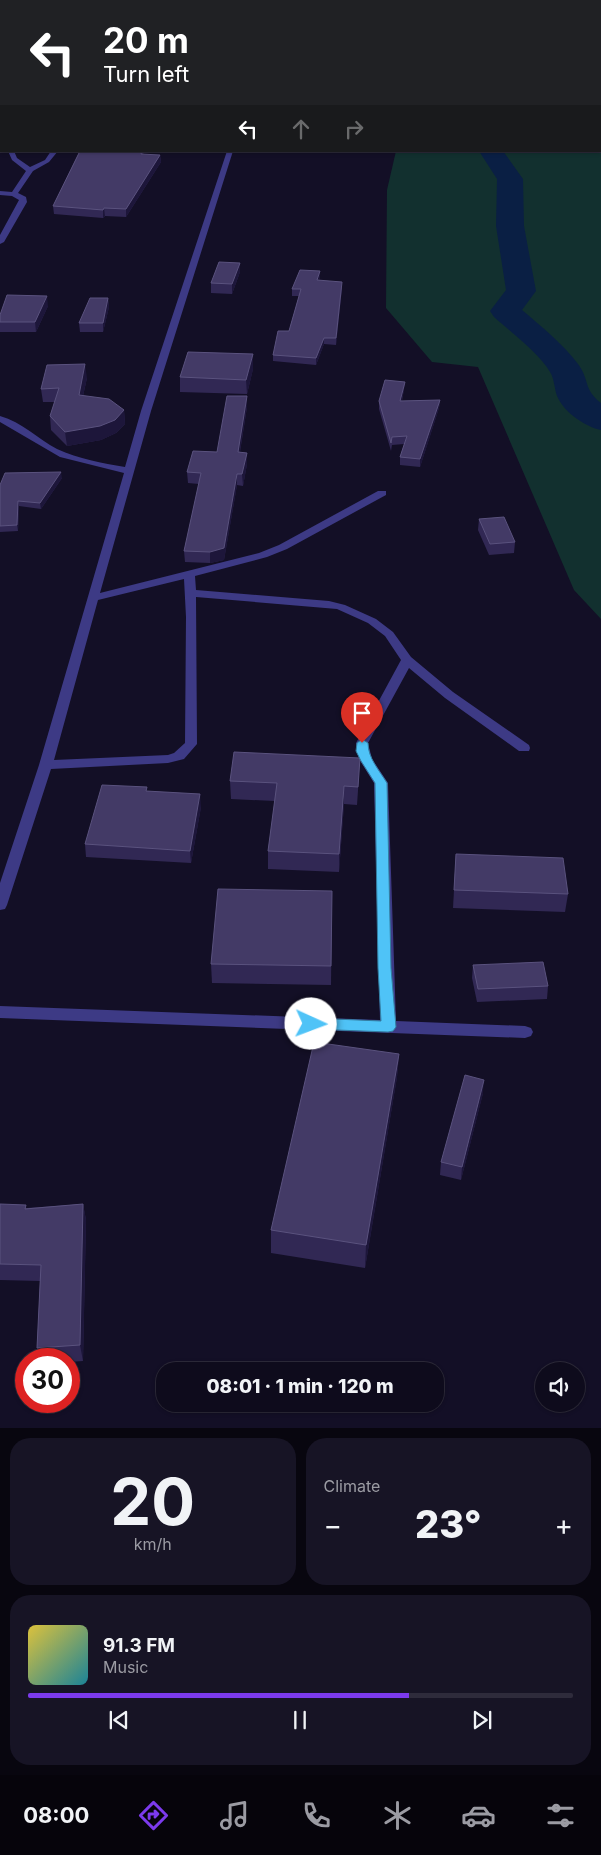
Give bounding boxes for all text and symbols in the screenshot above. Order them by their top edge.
text: 20 m [103,19,189,61]
icon: left [20,20,85,85]
text: Turn left [103,61,189,87]
icon: left [234,115,262,143]
icon: ahead [287,115,315,143]
icon: right [340,115,368,143]
pin [341,692,383,743]
icon: arrive [348,699,376,727]
position arrow [284,997,336,1049]
speed limit sign: 30 [15,1348,80,1413]
map controls [535,1362,585,1412]
button: sound [535,1362,585,1412]
text: 08:01 · 1 min · 120 m [206,1375,394,1398]
text: 20 [110,1462,195,1541]
text: Climate [324,1476,380,1496]
text: 23° [415,1501,482,1547]
text: − [324,1508,342,1542]
text: + [554,1508,573,1542]
text: km/h [134,1534,172,1554]
text: 91.3 FM [103,1634,175,1657]
text: Music [103,1657,148,1677]
icon: previous [105,1706,133,1734]
icon: pause [286,1706,314,1734]
icon: next [468,1706,496,1734]
icon: directions [136,1798,171,1833]
icon: music [217,1798,252,1833]
icon: phone [299,1798,334,1833]
icon: climate [380,1798,415,1833]
icon: car [461,1798,496,1833]
icon: filters [543,1798,578,1833]
text: 08:00 [23,1802,89,1828]

